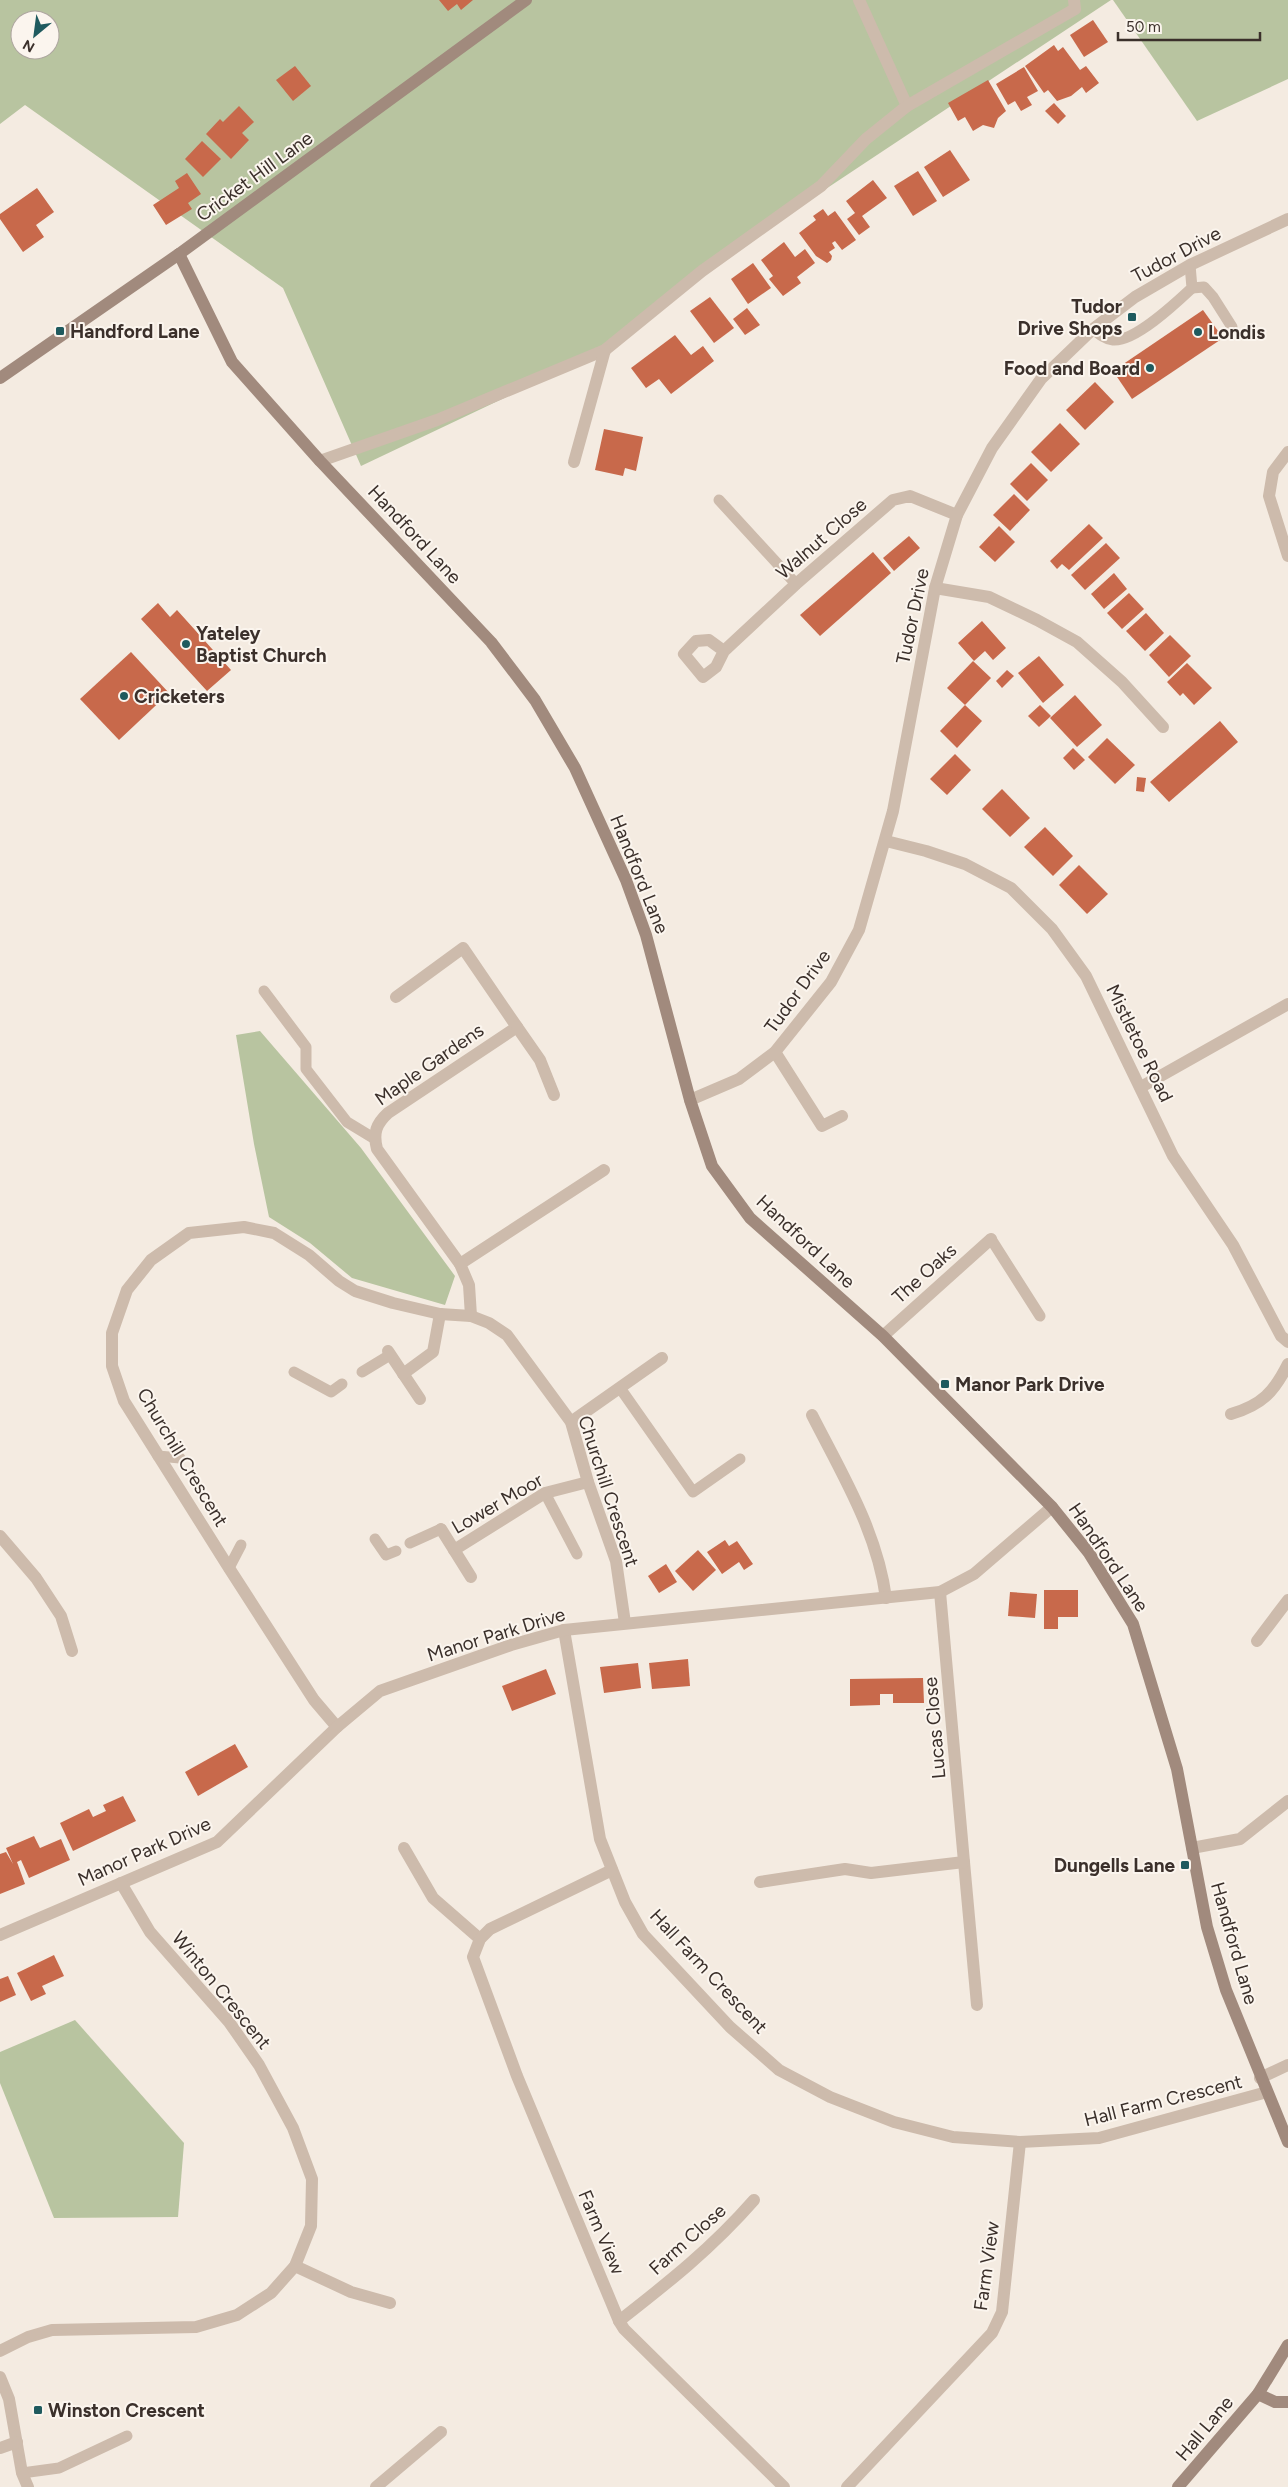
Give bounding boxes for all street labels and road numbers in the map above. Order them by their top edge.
street label: Cricket Hill Lane [192,126,317,226]
street label: Tudor Drive [1128,221,1225,287]
street label: Handford Lane [363,480,466,588]
street label: Walnut Close [771,493,871,584]
street label: Tudor Drive [891,566,934,666]
street label: Handford Lane [605,811,674,937]
street label: Tudor Drive [759,945,835,1037]
street label: Mistletoe Road [1101,981,1178,1106]
street label: Maple Gardens [370,1018,488,1110]
street label: Handford Lane [752,1190,860,1293]
street label: The Oaks [887,1238,961,1308]
street label: Churchill Crescent [132,1384,233,1531]
street label: Churchill Crescent [573,1413,644,1570]
street label: Lower Moor [448,1468,547,1539]
street label: Handford Lane [1064,1498,1153,1616]
street label: Manor Park Drive [424,1603,568,1666]
street label: Lucas Close [919,1676,950,1780]
street label: Manor Park Drive [74,1812,214,1891]
street label: Handford Lane [1206,1879,1263,2007]
street label: Hall Farm Crescent [645,1904,772,2038]
street label: Winton Crescent [167,1927,276,2054]
street label: Hall Farm Crescent [1082,2070,1244,2131]
street label: Farm View [573,2186,630,2278]
street label: Farm Close [644,2199,730,2280]
street label: Farm View [969,2220,1004,2312]
street label: Hall Lane [1171,2391,1238,2465]

